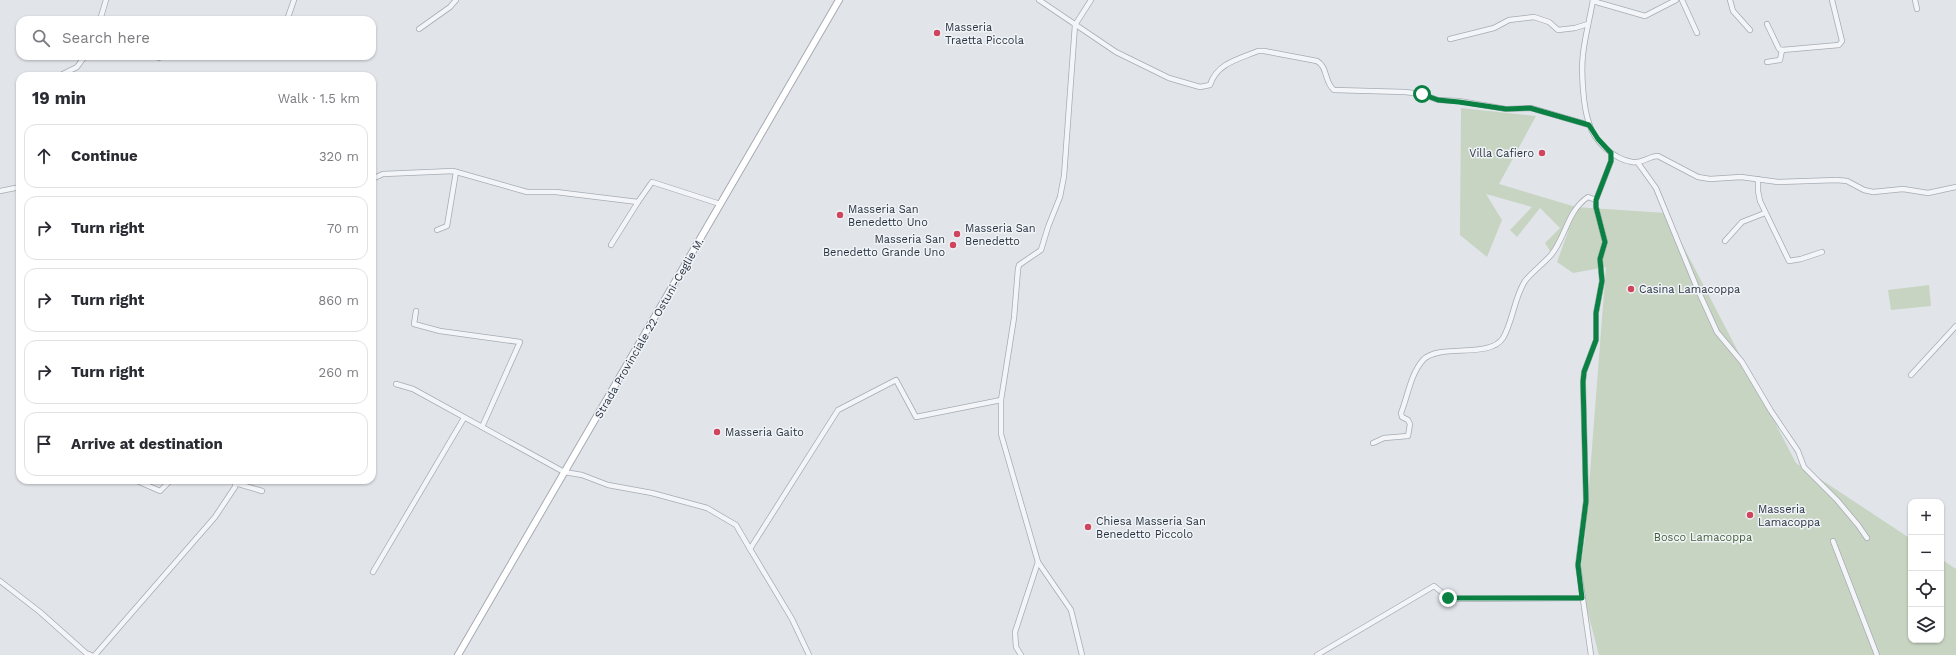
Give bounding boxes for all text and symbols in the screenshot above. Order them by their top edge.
search box [16,16,376,60]
place label: Masseria Traetta Piccola [945,21,1024,47]
icon: search [30,27,52,49]
marker: Masseria Traetta Piccola [932,28,942,38]
text: Search here [62,29,150,47]
route start [1413,85,1431,103]
text: 19 min [32,88,86,108]
text: Walk · 1.5 km [278,91,360,106]
icon: ahead [33,145,55,167]
text: Continue [71,147,138,165]
place label: Villa Cafiero [1469,147,1534,160]
marker: Villa Cafiero [1537,148,1547,158]
text: 320 m [319,149,359,164]
place label: Masseria San Benedetto Uno [848,203,928,229]
marker: Masseria San Benedetto Uno [835,210,845,220]
icon: right [33,217,55,239]
text: Turn right [71,219,144,237]
text: 70 m [327,221,359,236]
place label: Masseria San Benedetto [965,222,1036,248]
marker: Masseria San Benedetto [952,229,962,239]
place label: Masseria San Benedetto Grande Uno [823,233,945,259]
street label: Strada Provinciale 22 Ostuni-Ceglie M. [592,236,707,421]
marker: Masseria San Benedetto Grande Uno [948,240,958,250]
place label: Casina Lamacoppa [1639,283,1740,296]
marker: Casina Lamacoppa [1626,284,1636,294]
icon: right [33,289,55,311]
text: Turn right [71,291,144,309]
text: 860 m [318,293,359,308]
icon: right [33,361,55,383]
text: Turn right [71,363,144,381]
text: 260 m [319,365,359,380]
place label: Masseria Gaito [725,426,804,439]
marker: Masseria Gaito [712,427,722,437]
icon: arrive [33,433,55,455]
text: Arrive at destination [71,435,223,453]
map controls [1908,499,1944,643]
button: + [1908,499,1944,535]
place label: Masseria Lamacoppa [1758,503,1820,529]
marker: Masseria Lamacoppa [1745,510,1755,520]
place label: Chiesa Masseria San Benedetto Piccolo [1096,515,1206,541]
marker: Chiesa Masseria San Benedetto Piccolo [1083,522,1093,532]
park label: Bosco Lamacoppa [1654,531,1752,544]
button: − [1908,535,1944,571]
button: locate [1908,571,1944,607]
route end [1439,589,1457,607]
button: layers [1908,607,1944,643]

